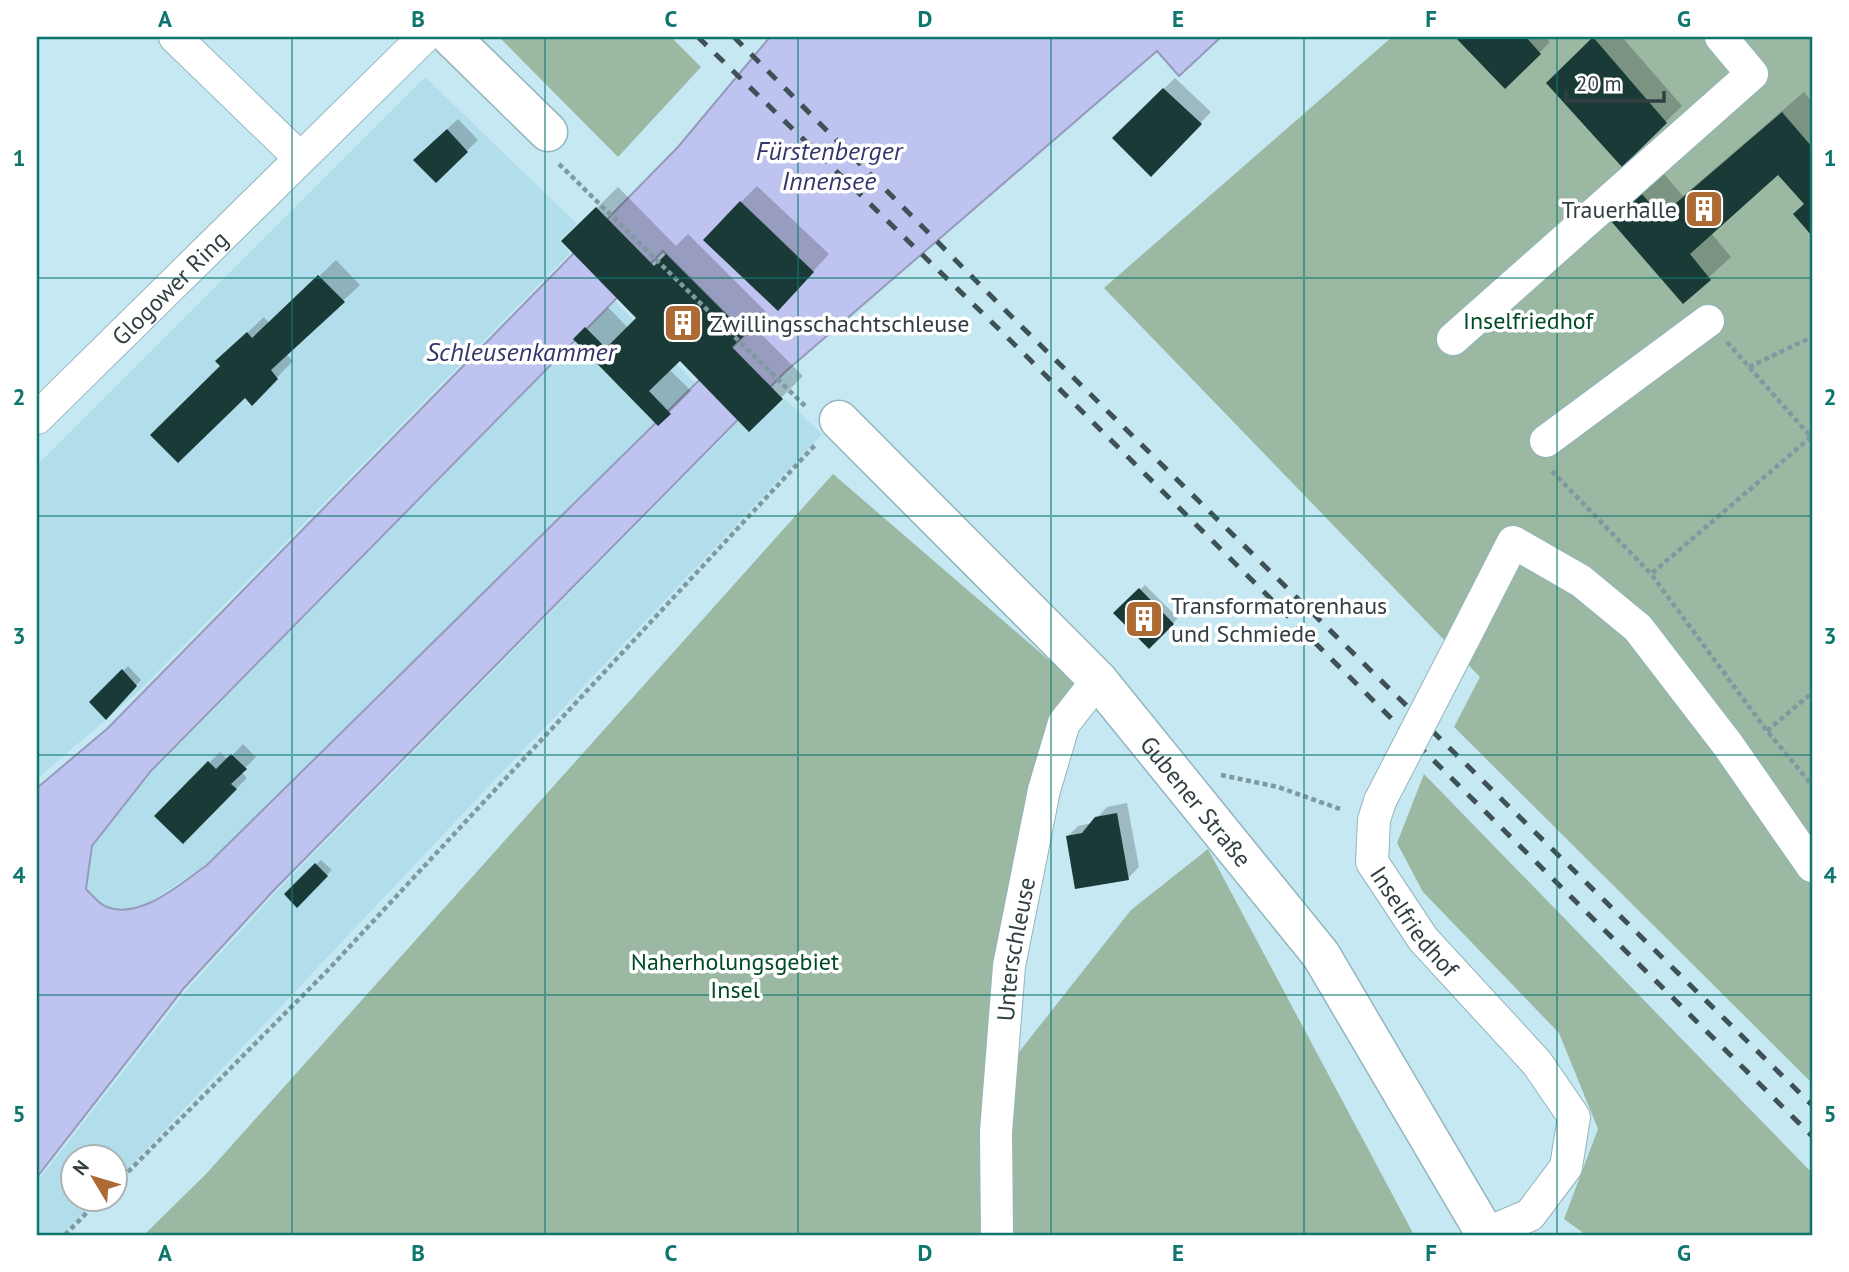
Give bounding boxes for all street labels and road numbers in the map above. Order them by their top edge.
street label: Glogower Ring [105,223,234,352]
street label: Gubener Straße [1134,729,1259,873]
street label: Inselfriedhof [1363,860,1466,984]
street label: Unterschleuse [989,874,1042,1022]

